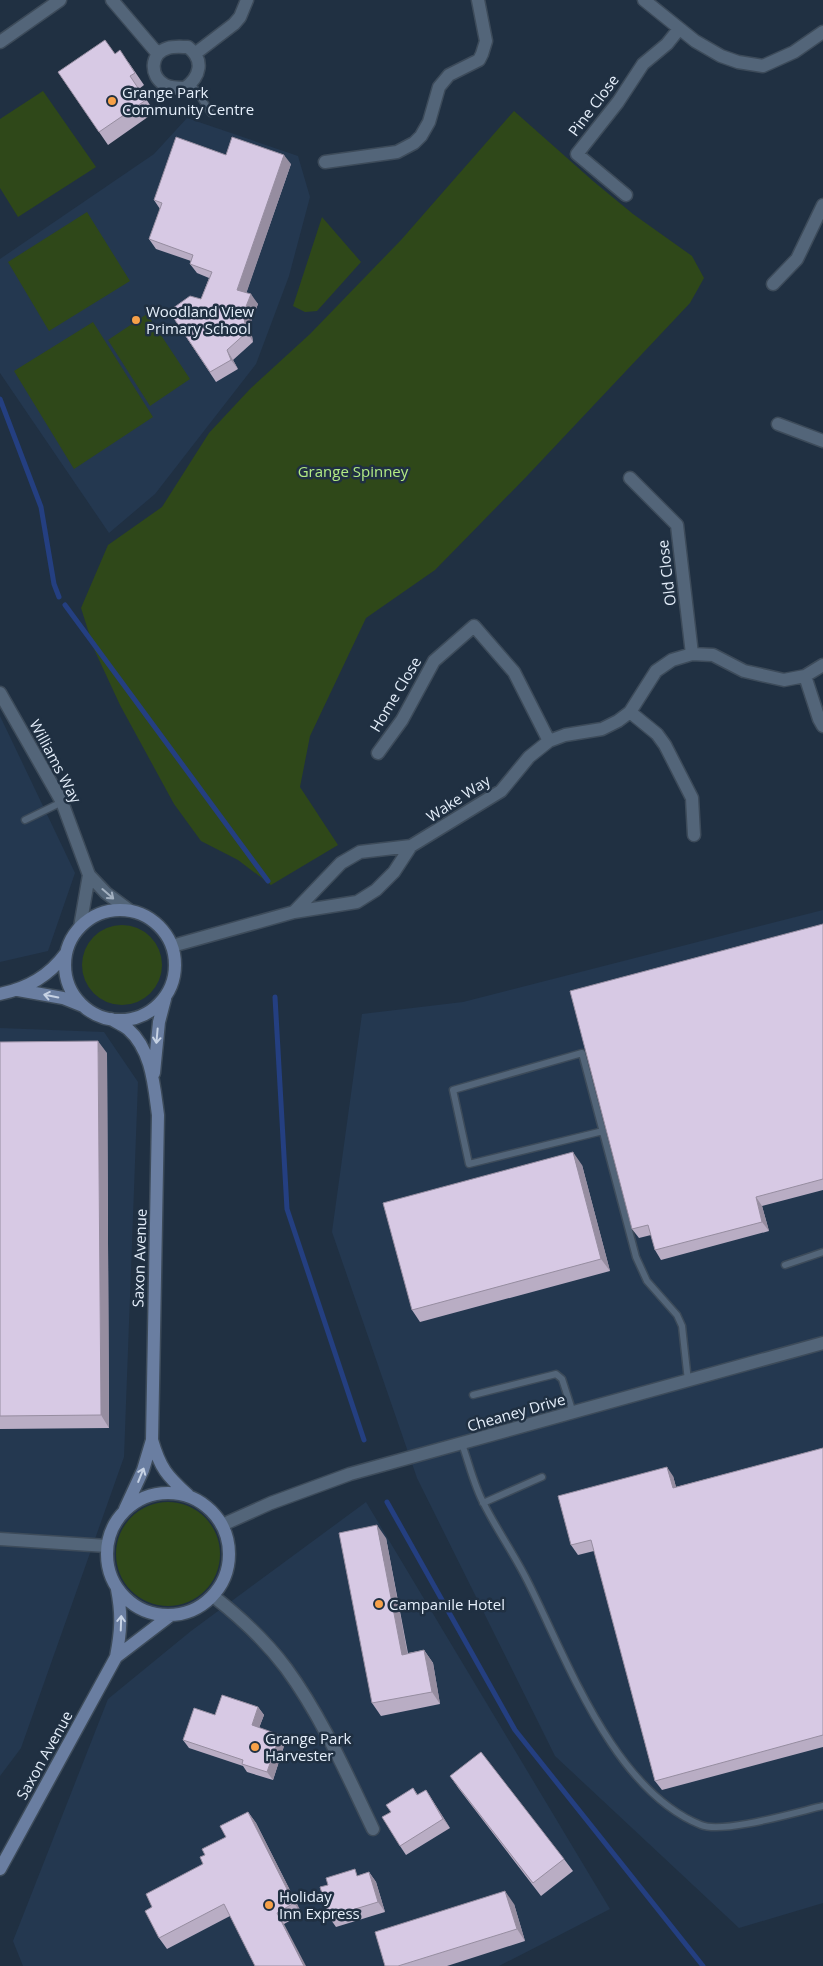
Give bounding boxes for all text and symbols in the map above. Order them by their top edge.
street label: Pine Close [563,70,623,140]
place label: Grange Park Community Centre [122,82,254,119]
marker: Grange Park Community Centre [106,95,118,107]
place label: Woodland View Primary School [146,301,255,338]
marker: Woodland View Primary School [130,314,142,326]
park label: Grange Spinney [298,461,409,481]
street label: Old Close [652,539,680,607]
street label: Home Close [365,653,425,735]
street label: Williams Way [26,716,87,807]
street label: Wake Way [422,770,494,826]
one-way arrow [101,888,114,899]
one-way arrow [44,991,60,1000]
one-way arrow [152,1027,162,1043]
street label: Saxon Avenue [127,1208,151,1308]
street label: Cheaney Drive [465,1388,567,1436]
one-way arrow [137,1468,146,1484]
place label: Campanile Hotel [389,1594,505,1614]
marker: Campanile Hotel [373,1598,385,1610]
one-way arrow [116,1615,126,1632]
street label: Saxon Avenue [11,1707,77,1803]
place label: Grange Park Harvester [265,1728,352,1765]
marker: Grange Park Harvester [249,1741,261,1753]
place label: Holiday Inn Express [279,1886,360,1923]
marker: Holiday Inn Express [263,1899,275,1911]

